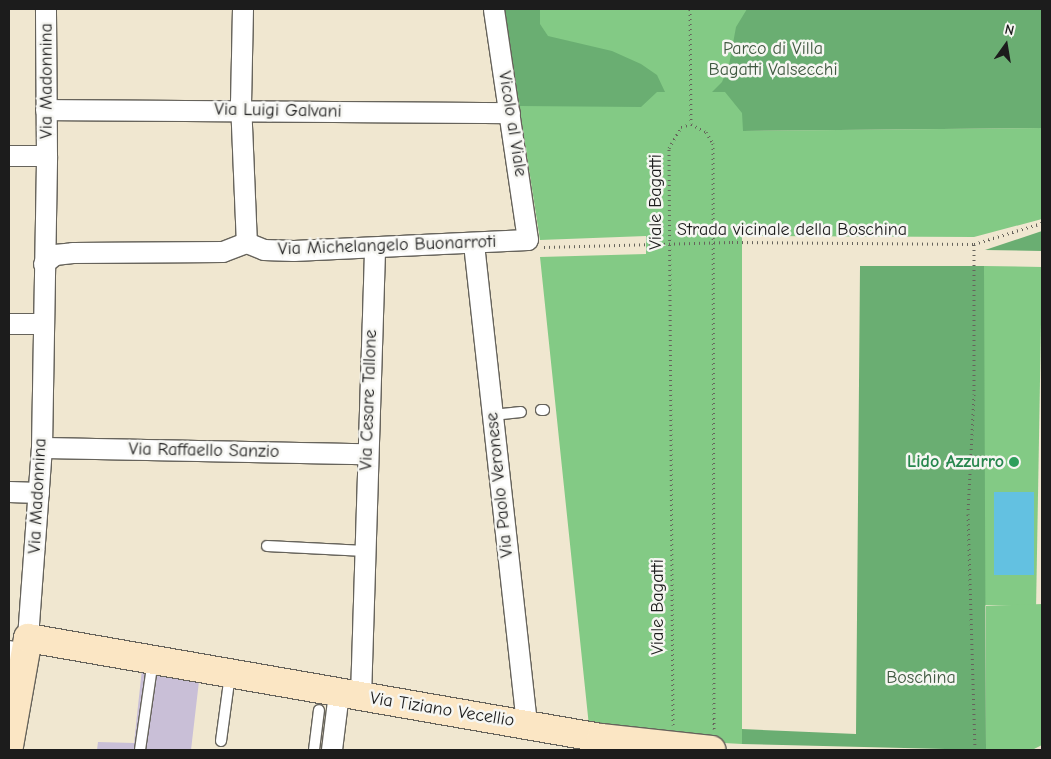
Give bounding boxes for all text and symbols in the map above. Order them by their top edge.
north arrow [981,20,1031,70]
text: N [1003,21,1016,39]
street label: Via Madonnina [36,23,58,139]
park label: Parco di Villa Bagatti Valsecchi [708,39,838,82]
street label: Vicolo al Viale [493,70,531,178]
street label: Via Luigi Galvani [214,99,342,123]
street label: Viale Bagatti [645,154,667,250]
street label: Strada vicinale della Boschina [677,219,907,241]
street label: Via Michelangelo Buonarroti [277,231,497,261]
street label: Via Cesare Tallone [356,329,382,471]
street label: Via Paolo Veronese [482,411,518,559]
street label: Via Madonnina [24,438,52,554]
street label: Via Raffaello Sanzio [128,439,280,463]
place label: Lido Azzurro [907,451,1004,473]
marker: Lido Azzurro [1008,456,1020,468]
street label: Viale Bagatti [647,559,669,655]
park label: Boschina [886,667,956,689]
street label: Via Tiziano Vecellio [368,688,516,732]

